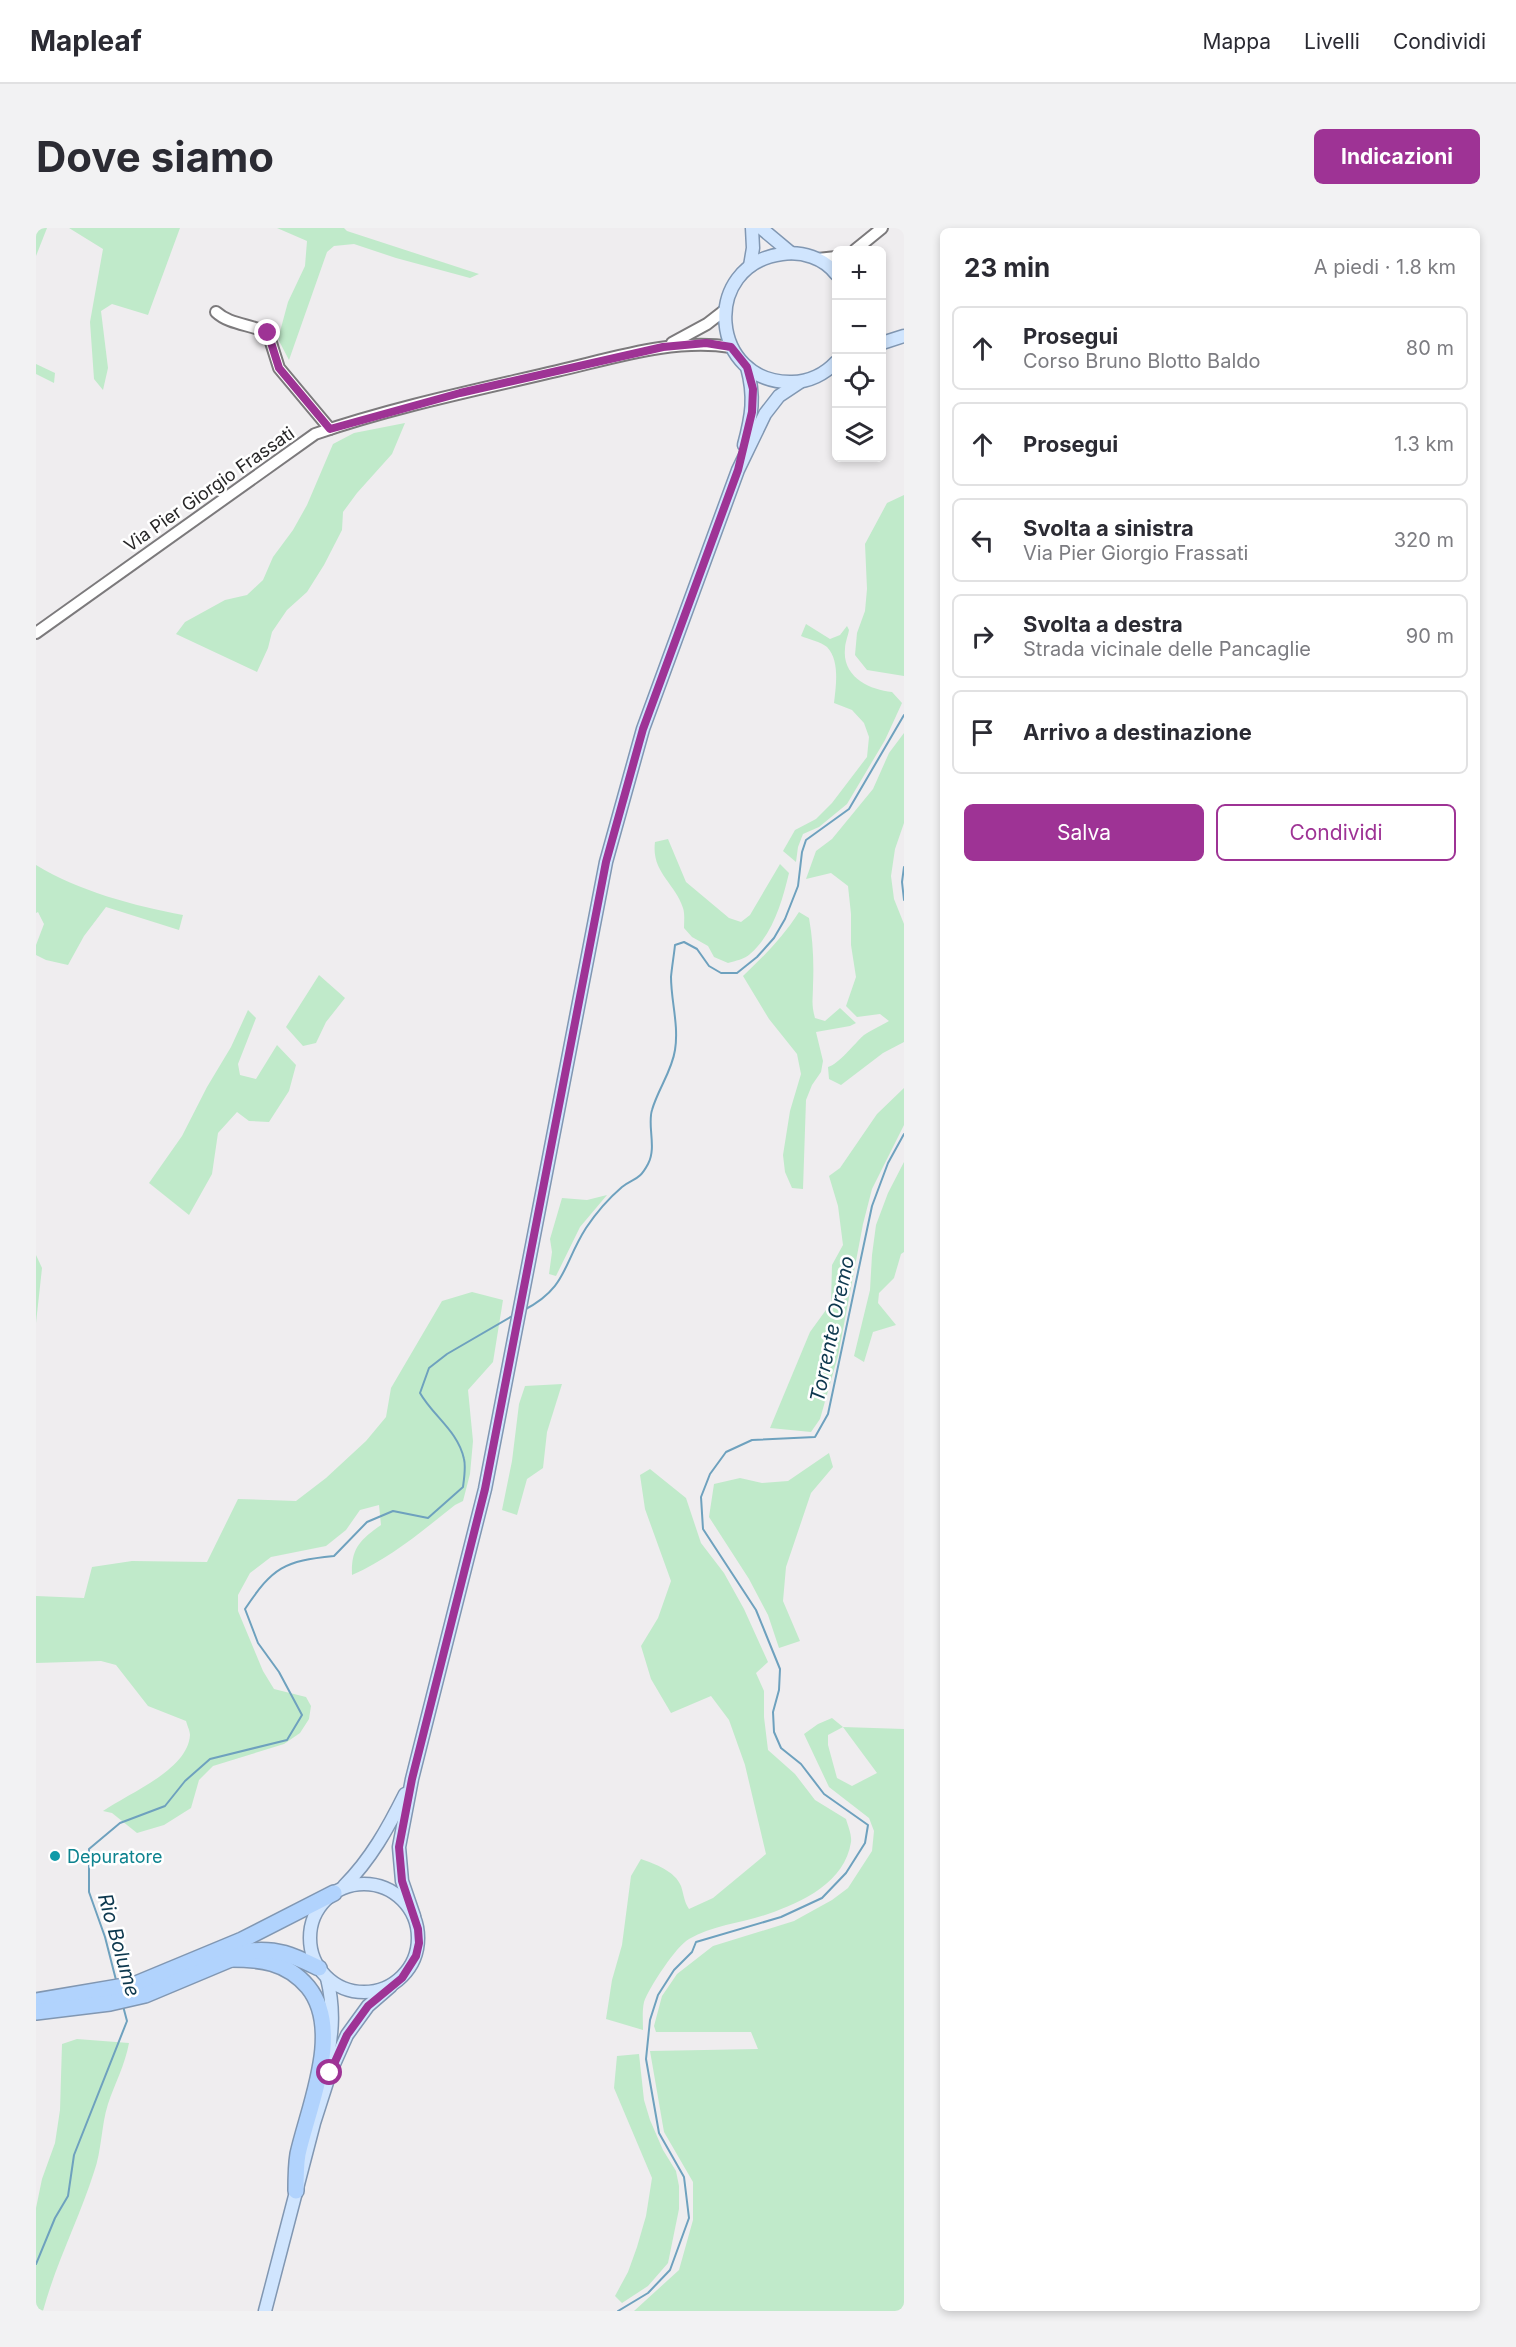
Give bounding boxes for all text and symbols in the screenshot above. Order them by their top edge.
text: Mapleaf [30,24,142,58]
text: Mappa [1203,29,1271,54]
text: Livelli [1304,29,1360,54]
text: Condividi [1393,29,1486,54]
button: Indicazioni [1314,129,1480,184]
text: Dove siamo [36,131,274,182]
map controls [832,246,886,462]
button: + [832,246,886,300]
text: 23 min [964,252,1050,283]
text: A piedi · 1.8 km [1314,255,1456,279]
button: − [832,300,886,354]
route end [254,319,280,345]
text: Prosegui [1023,323,1118,349]
icon: ahead [966,332,999,365]
text: 80 m [1406,336,1454,360]
text: Corso Bruno Blotto Baldo [1023,349,1261,373]
button: locate [832,354,886,408]
button: layers [832,408,886,462]
street label: Via Pier Giorgio Frassati [120,422,298,556]
icon: ahead [966,428,999,461]
text: Prosegui [1023,431,1118,457]
text: 1.3 km [1394,432,1454,456]
text: Svolta a sinistra [1023,515,1194,541]
icon: left [966,524,999,557]
text: 320 m [1394,528,1454,552]
text: Via Pier Giorgio Frassati [1023,541,1248,565]
text: Svolta a destra [1023,611,1183,637]
icon: right [966,620,999,653]
text: 90 m [1406,624,1454,648]
text: Strada vicinale delle Pancaglie [1023,637,1311,661]
icon: arrive [966,716,999,749]
text: Arrivo a destinazione [1023,719,1252,745]
button: Salva [964,804,1204,861]
button: Condividi [1216,804,1456,861]
water label: Torrente Oremo [805,1254,859,1404]
place label: Depuratore [67,1846,163,1867]
marker: Depuratore [48,1849,62,1863]
water label: Rio Bolume [93,1891,145,1999]
route start [316,2059,342,2085]

